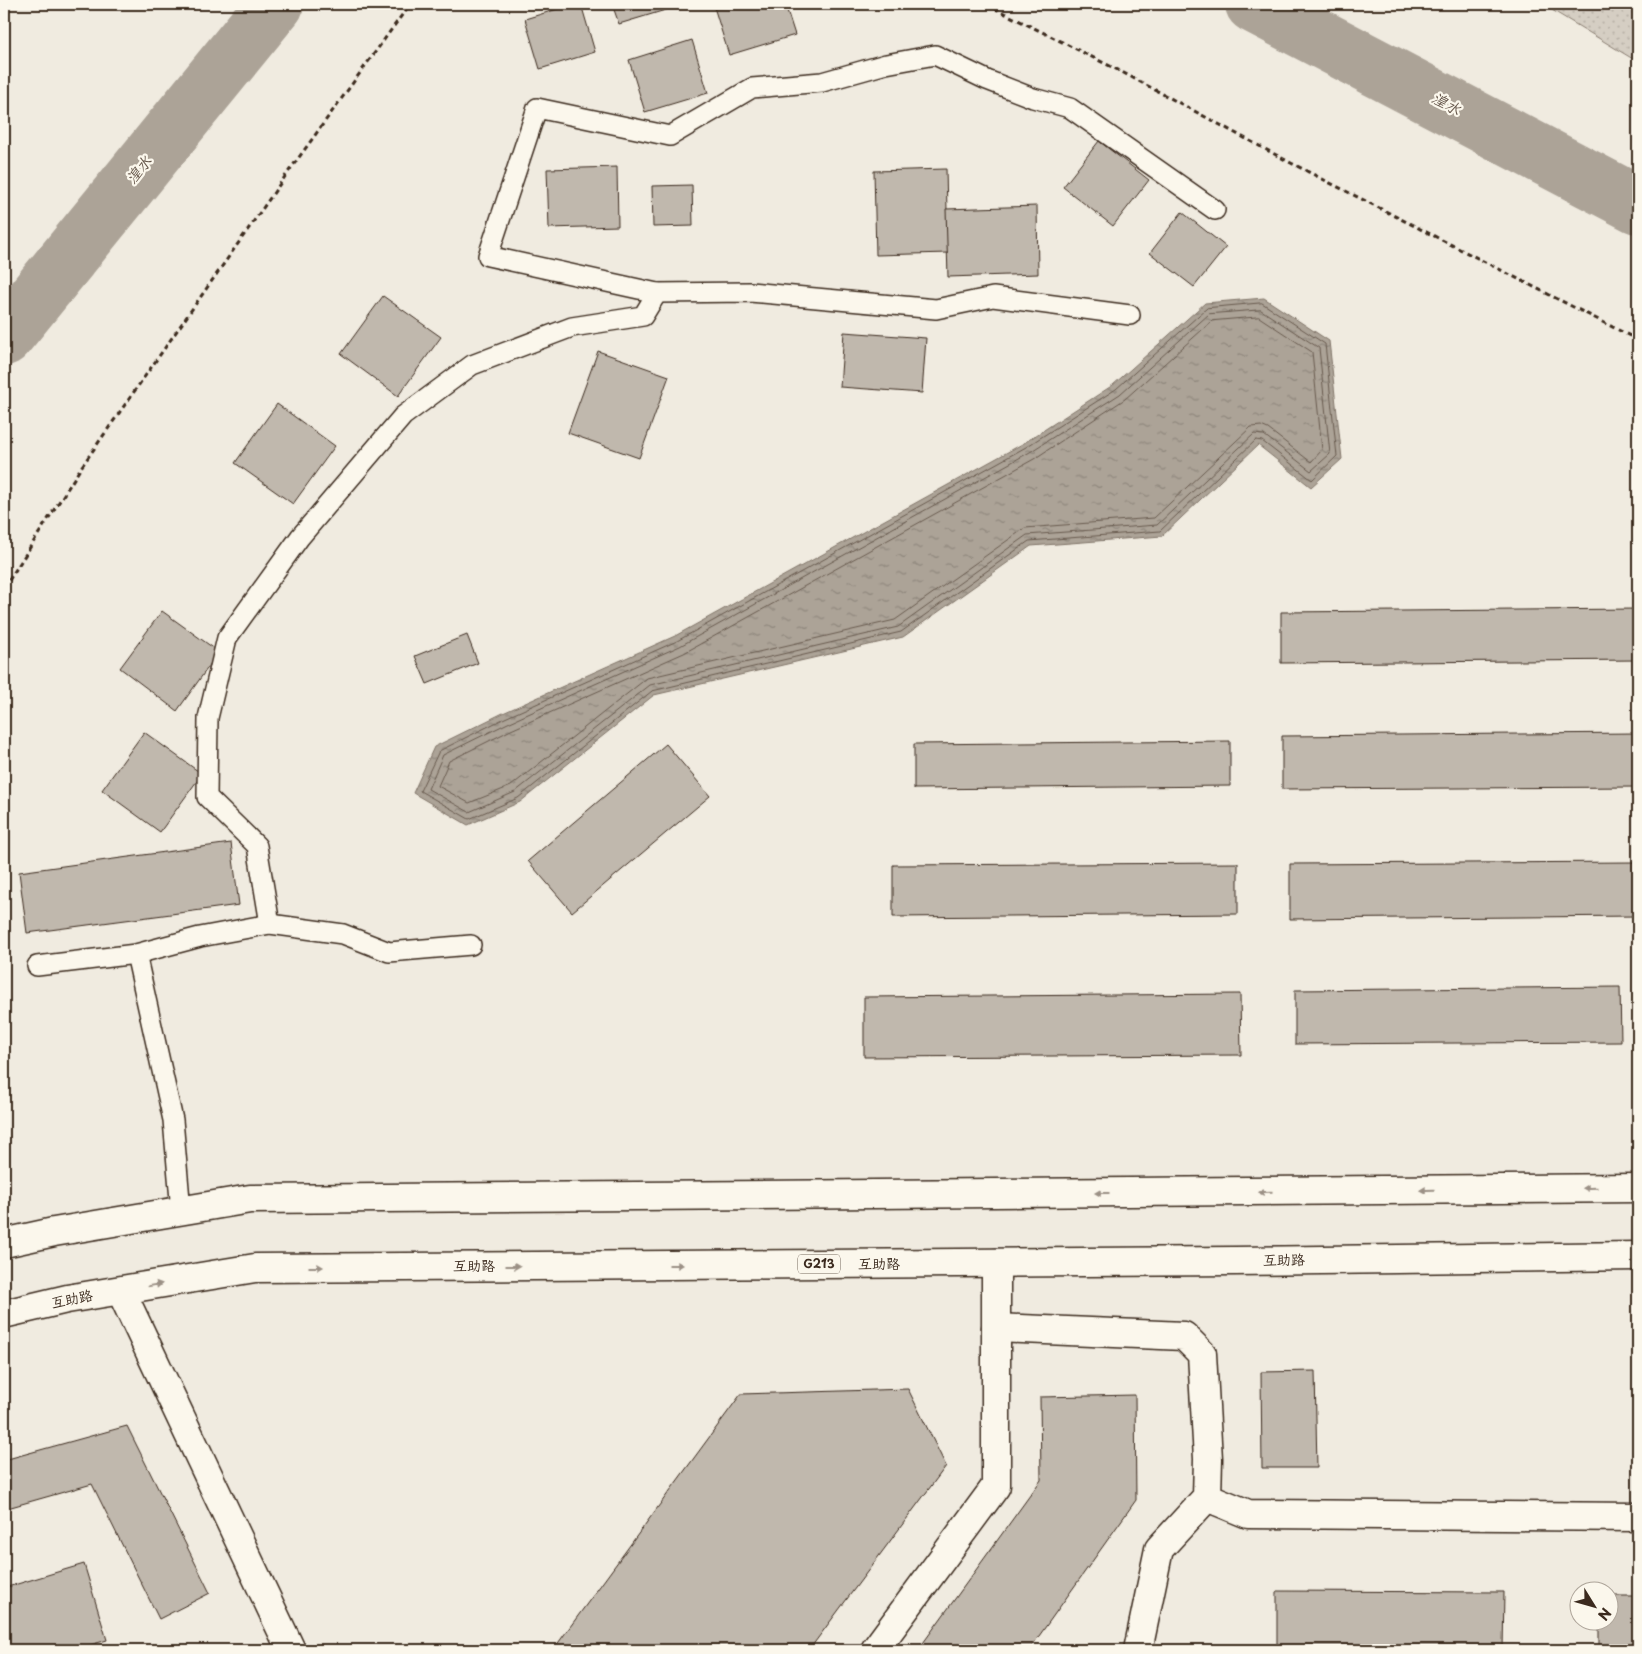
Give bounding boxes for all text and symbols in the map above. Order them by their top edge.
water label: 湟水 [1428,85,1466,120]
water label: 湟水 [119,149,157,188]
one-way arrow [1581,1184,1597,1192]
one-way arrow [1419,1186,1435,1194]
one-way arrow [1256,1188,1272,1196]
one-way arrow [1094,1189,1110,1197]
street label: 互助路 [1263,1249,1305,1270]
street label: 互助路 [858,1253,900,1274]
road number: G213 [798,1254,840,1274]
street label: 互助路 [453,1255,495,1276]
one-way arrow [668,1261,684,1269]
one-way arrow [506,1262,522,1270]
one-way arrow [308,1263,324,1271]
one-way arrow [147,1280,163,1288]
street label: 互助路 [49,1284,95,1313]
north arrow [1570,1582,1620,1632]
text: N [1593,1603,1617,1625]

